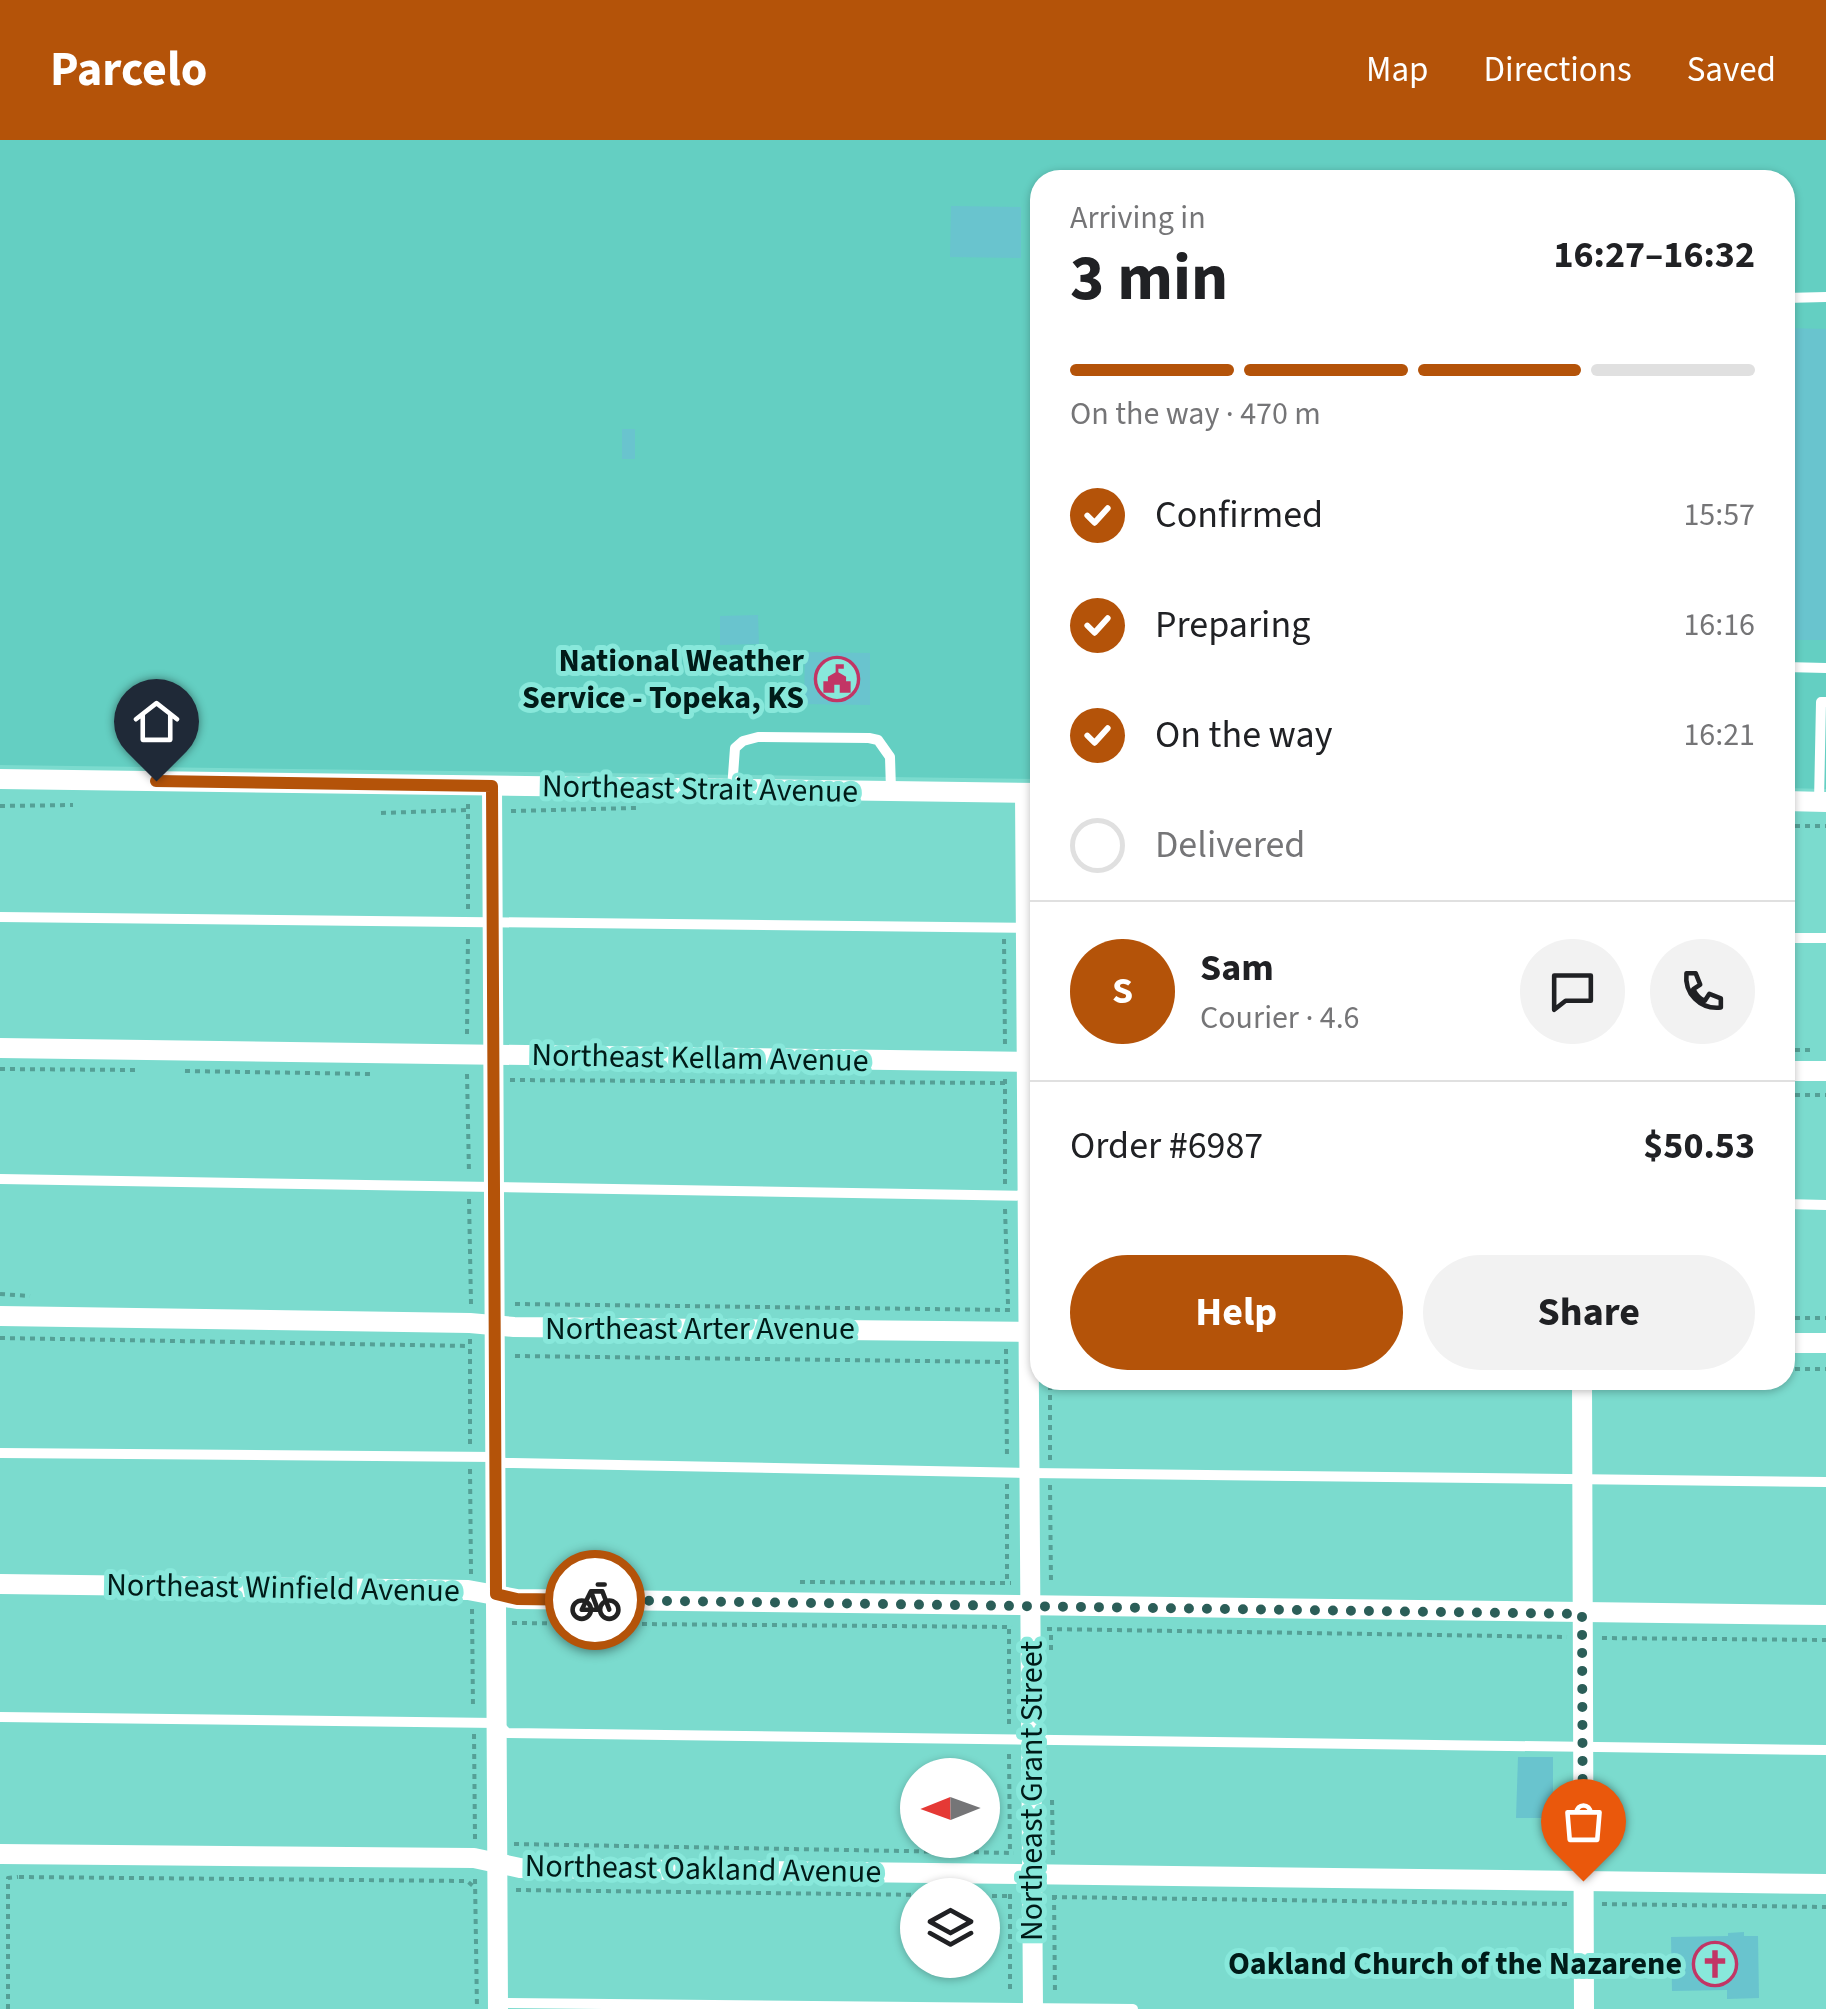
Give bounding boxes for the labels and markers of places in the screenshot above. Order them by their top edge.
place label: National Weather Service - Topeka, KS [522,638,804,721]
public building icon: National Weather Service - Topeka, KS [814,656,860,702]
pin [114,679,199,782]
pin [1541,1779,1626,1882]
place label: Oakland Church of the Nazarene [1228,1941,1682,1987]
church icon: Oakland Church of the Nazarene [1692,1941,1738,1987]

